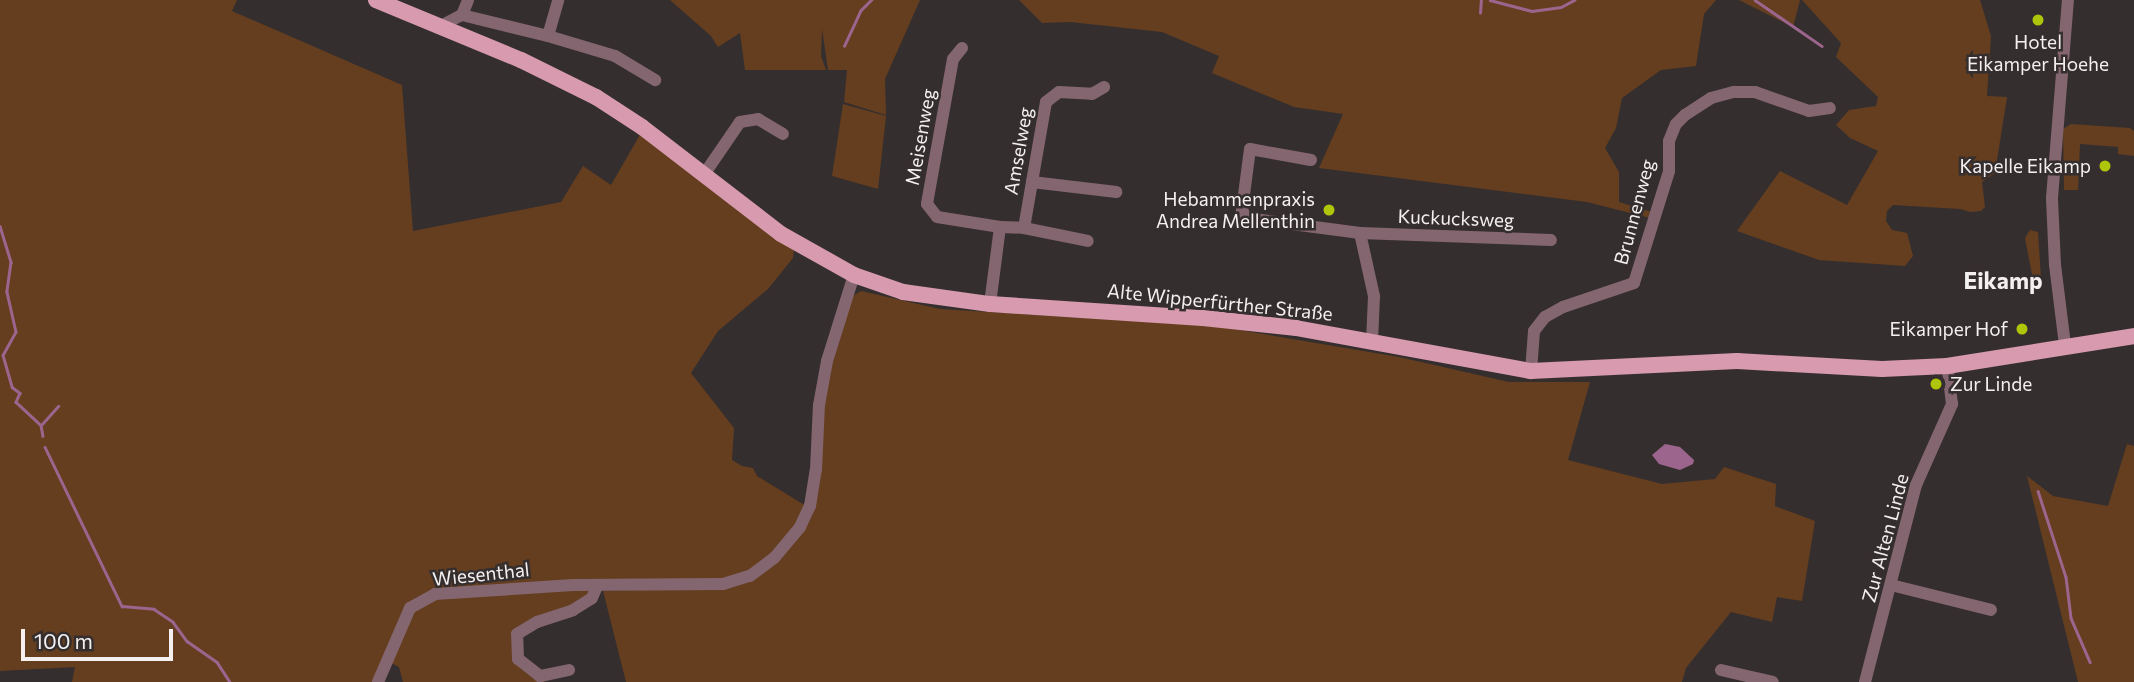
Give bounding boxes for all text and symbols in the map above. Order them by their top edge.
marker: Hotel Eikamper Hoehe [2030,12,2046,28]
place label: Hotel Eikamper Hoehe [1967,31,2109,75]
street label: Meisenweg [900,87,940,187]
street label: Amselweg [999,106,1037,196]
place label: Kapelle Eikamp [1960,155,2091,177]
street label: Brunnenweg [1609,157,1659,267]
marker: Kapelle Eikamp [2097,158,2113,174]
place label: Hebammenpraxis Andrea Mellenthin [1156,188,1315,232]
marker: Hebammenpraxis Andrea Mellenthin [1321,202,1337,218]
street label: Kuckucksweg [1397,205,1515,231]
district label: Eikamp [1963,266,2043,294]
street label: Alte Wipperfürther Straße [1106,279,1334,325]
place label: Eikamper Hof [1890,318,2008,340]
marker: Eikamper Hof [2014,321,2030,337]
place label: Zur Linde [1950,373,2032,395]
marker: Zur Linde [1928,376,1944,392]
street label: Zur Alten Linde [1857,471,1913,605]
street label: Wiesenthal [431,558,531,590]
scale bar [24,616,177,660]
text: 100 m [34,628,93,653]

